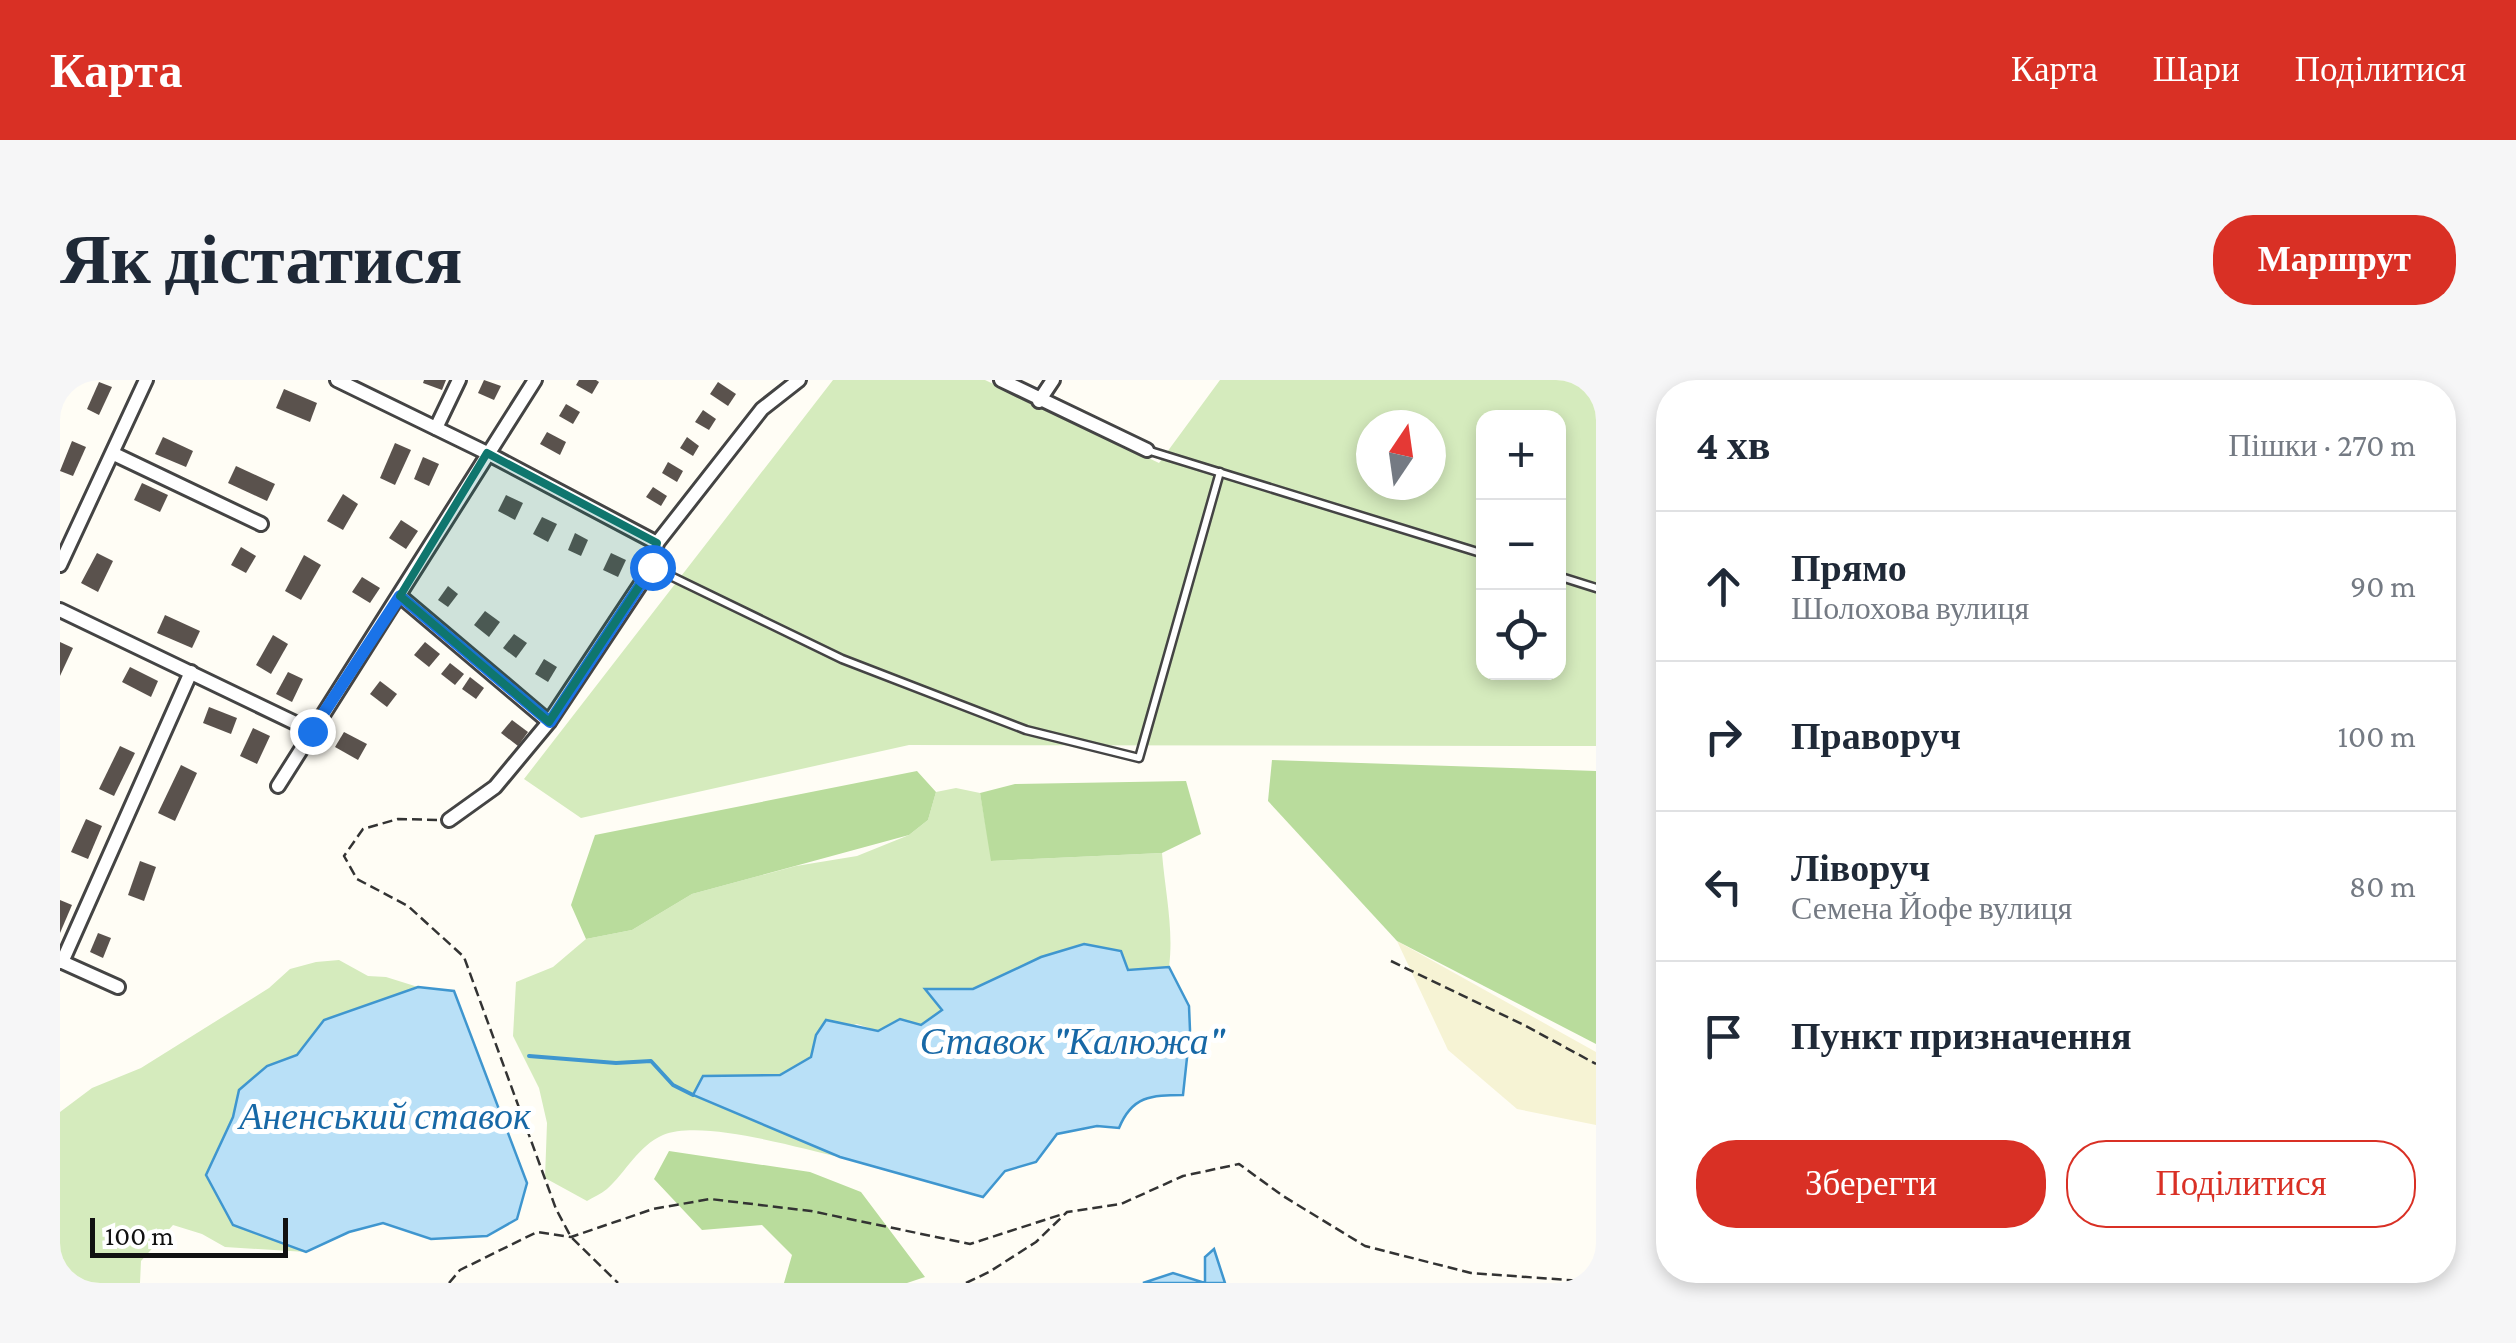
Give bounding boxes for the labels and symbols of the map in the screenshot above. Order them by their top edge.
north arrow [1356,410,1446,500]
route start [630,545,676,591]
route end [290,709,336,755]
water label: Ставок "Калюжа" [920,1020,1226,1062]
water label: Аненський ставок [236,1095,532,1137]
scale bar [90,1213,288,1258]

